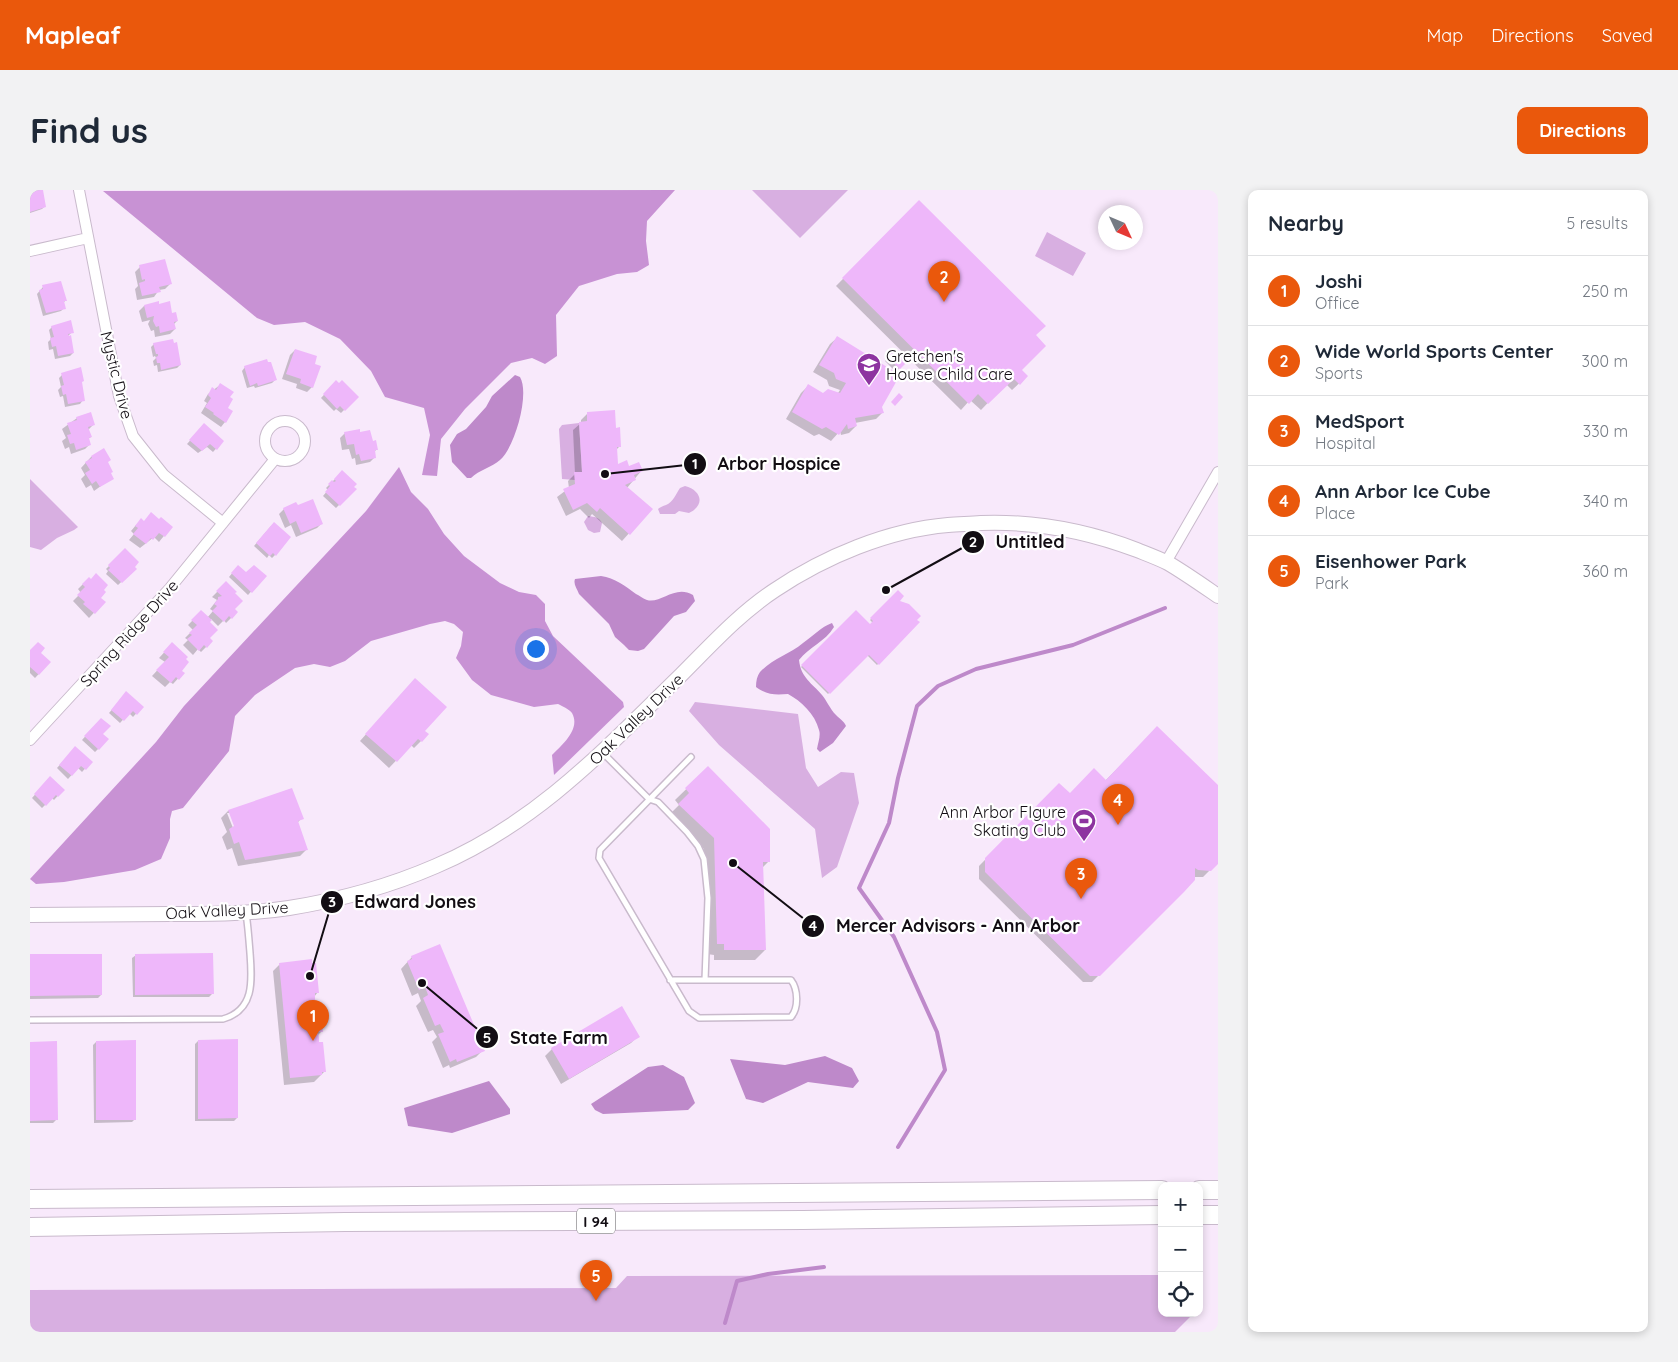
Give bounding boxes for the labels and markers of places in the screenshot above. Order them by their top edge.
pin: 2 [928,261,960,302]
place label: Gretchen's House Child Care [886,346,1013,384]
school or university icon: Gretchen's House Child Care [856,352,882,386]
callout: Arbor Hospice [683,447,851,480]
callout: Untitled [961,526,1075,559]
pin: 4 [1102,784,1134,825]
place label: Ann Arbor FIgure Skating Club [940,802,1066,840]
sports icon: Ann Arbor FIgure Skating Club [1071,808,1097,842]
pin: 3 [1065,858,1097,899]
callout: Edward Jones [319,886,486,919]
callout: Mercer Advisors - Ann Arbor [801,910,1090,943]
pin: 1 [297,1000,329,1041]
callout: State Farm [475,1021,618,1054]
pin: 5 [580,1260,612,1301]

